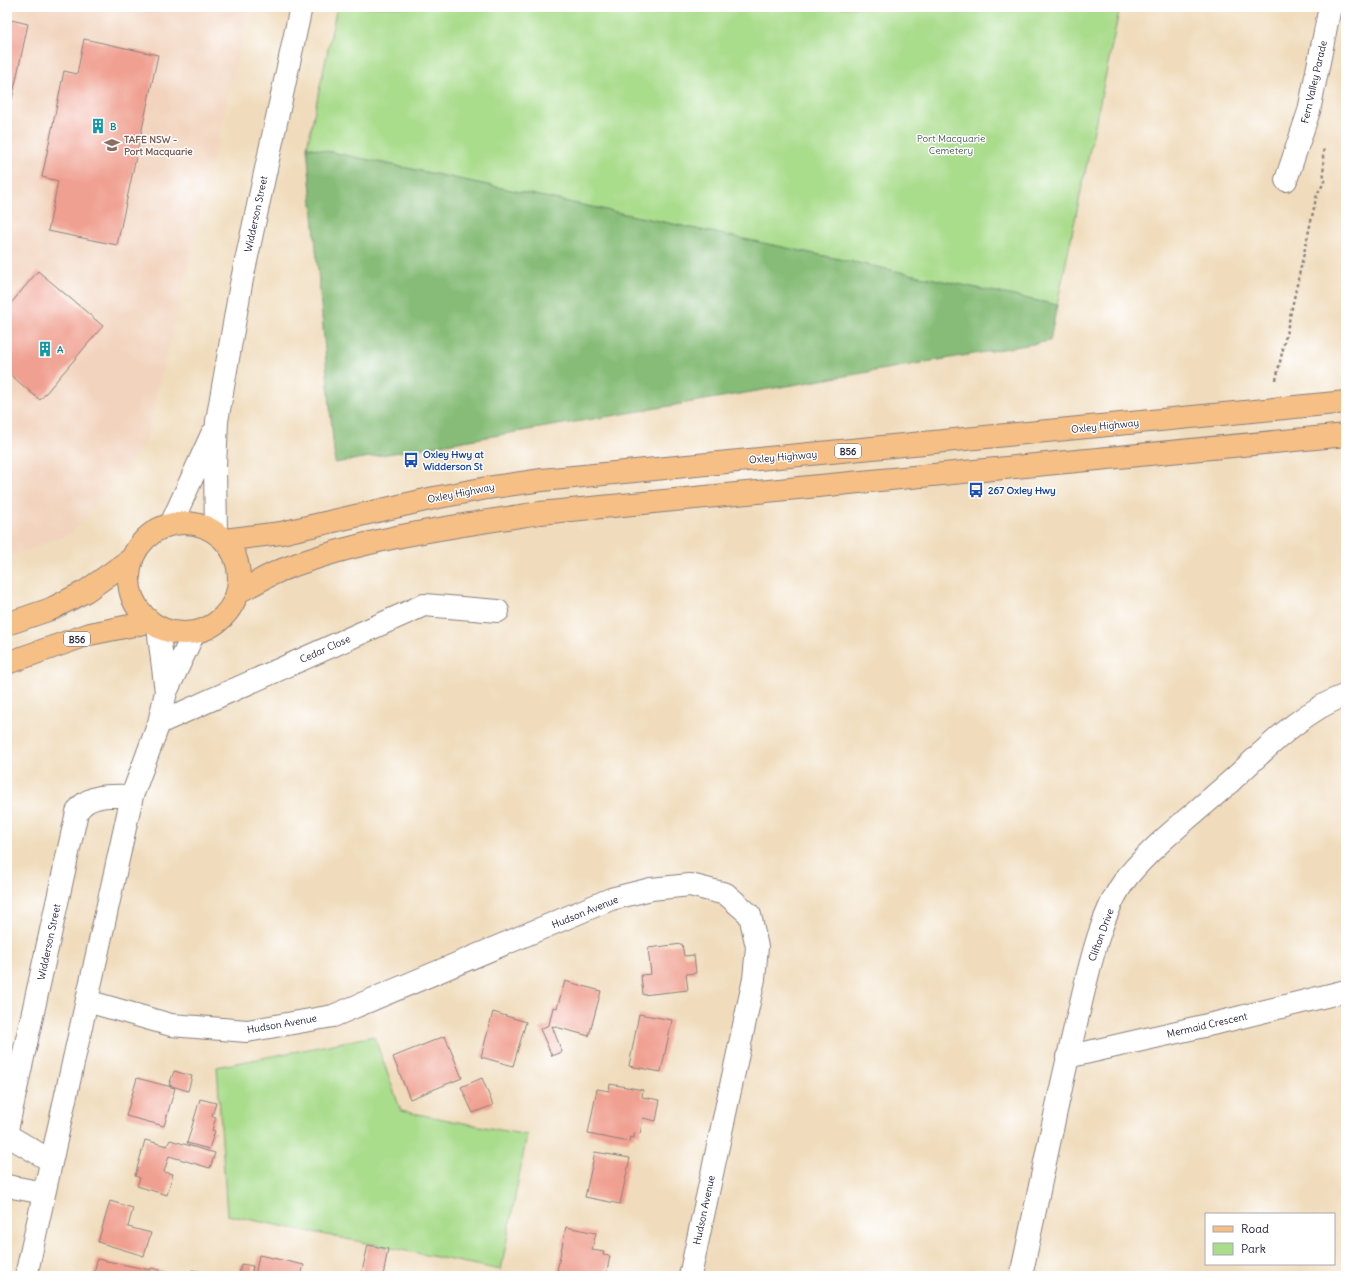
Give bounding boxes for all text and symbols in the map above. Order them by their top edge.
street label: Fern Valley Parade [1298,39,1330,125]
building icon: B [89,117,107,135]
place label: B [110,120,117,133]
park label: Port Macquarie Cemetery [917,132,985,157]
place label: TAFE NSW - Port Macquarie [124,133,193,158]
school or university icon: TAFE NSW - Port Macquarie [103,136,121,154]
street label: Widderson Street [242,174,271,253]
building icon: A [36,340,54,358]
place label: A [57,343,64,356]
street label: Oxley Highway [1070,416,1140,436]
road number: B56 [835,444,861,458]
place label: Oxley Hwy at Widderson St [423,448,484,473]
street label: Oxley Highway [748,448,818,466]
bus stop icon: Oxley Hwy at Widderson St [402,451,420,469]
street label: Oxley Highway [426,480,496,506]
bus stop icon: 267 Oxley Hwy [967,481,985,499]
place label: 267 Oxley Hwy [988,484,1056,497]
road number: B56 [64,632,90,646]
street label: Cedar Close [298,632,352,666]
street label: Hudson Avenue [550,893,620,931]
street label: Widderson Street [35,902,64,981]
street label: Clifton Drive [1085,907,1117,963]
street label: Mermaid Crescent [1166,1009,1249,1041]
street label: Hudson Avenue [246,1011,318,1037]
street label: Hudson Avenue [690,1174,718,1246]
legend [1205,1213,1335,1265]
text: Road [1241,1221,1269,1236]
text: Park [1241,1241,1266,1256]

